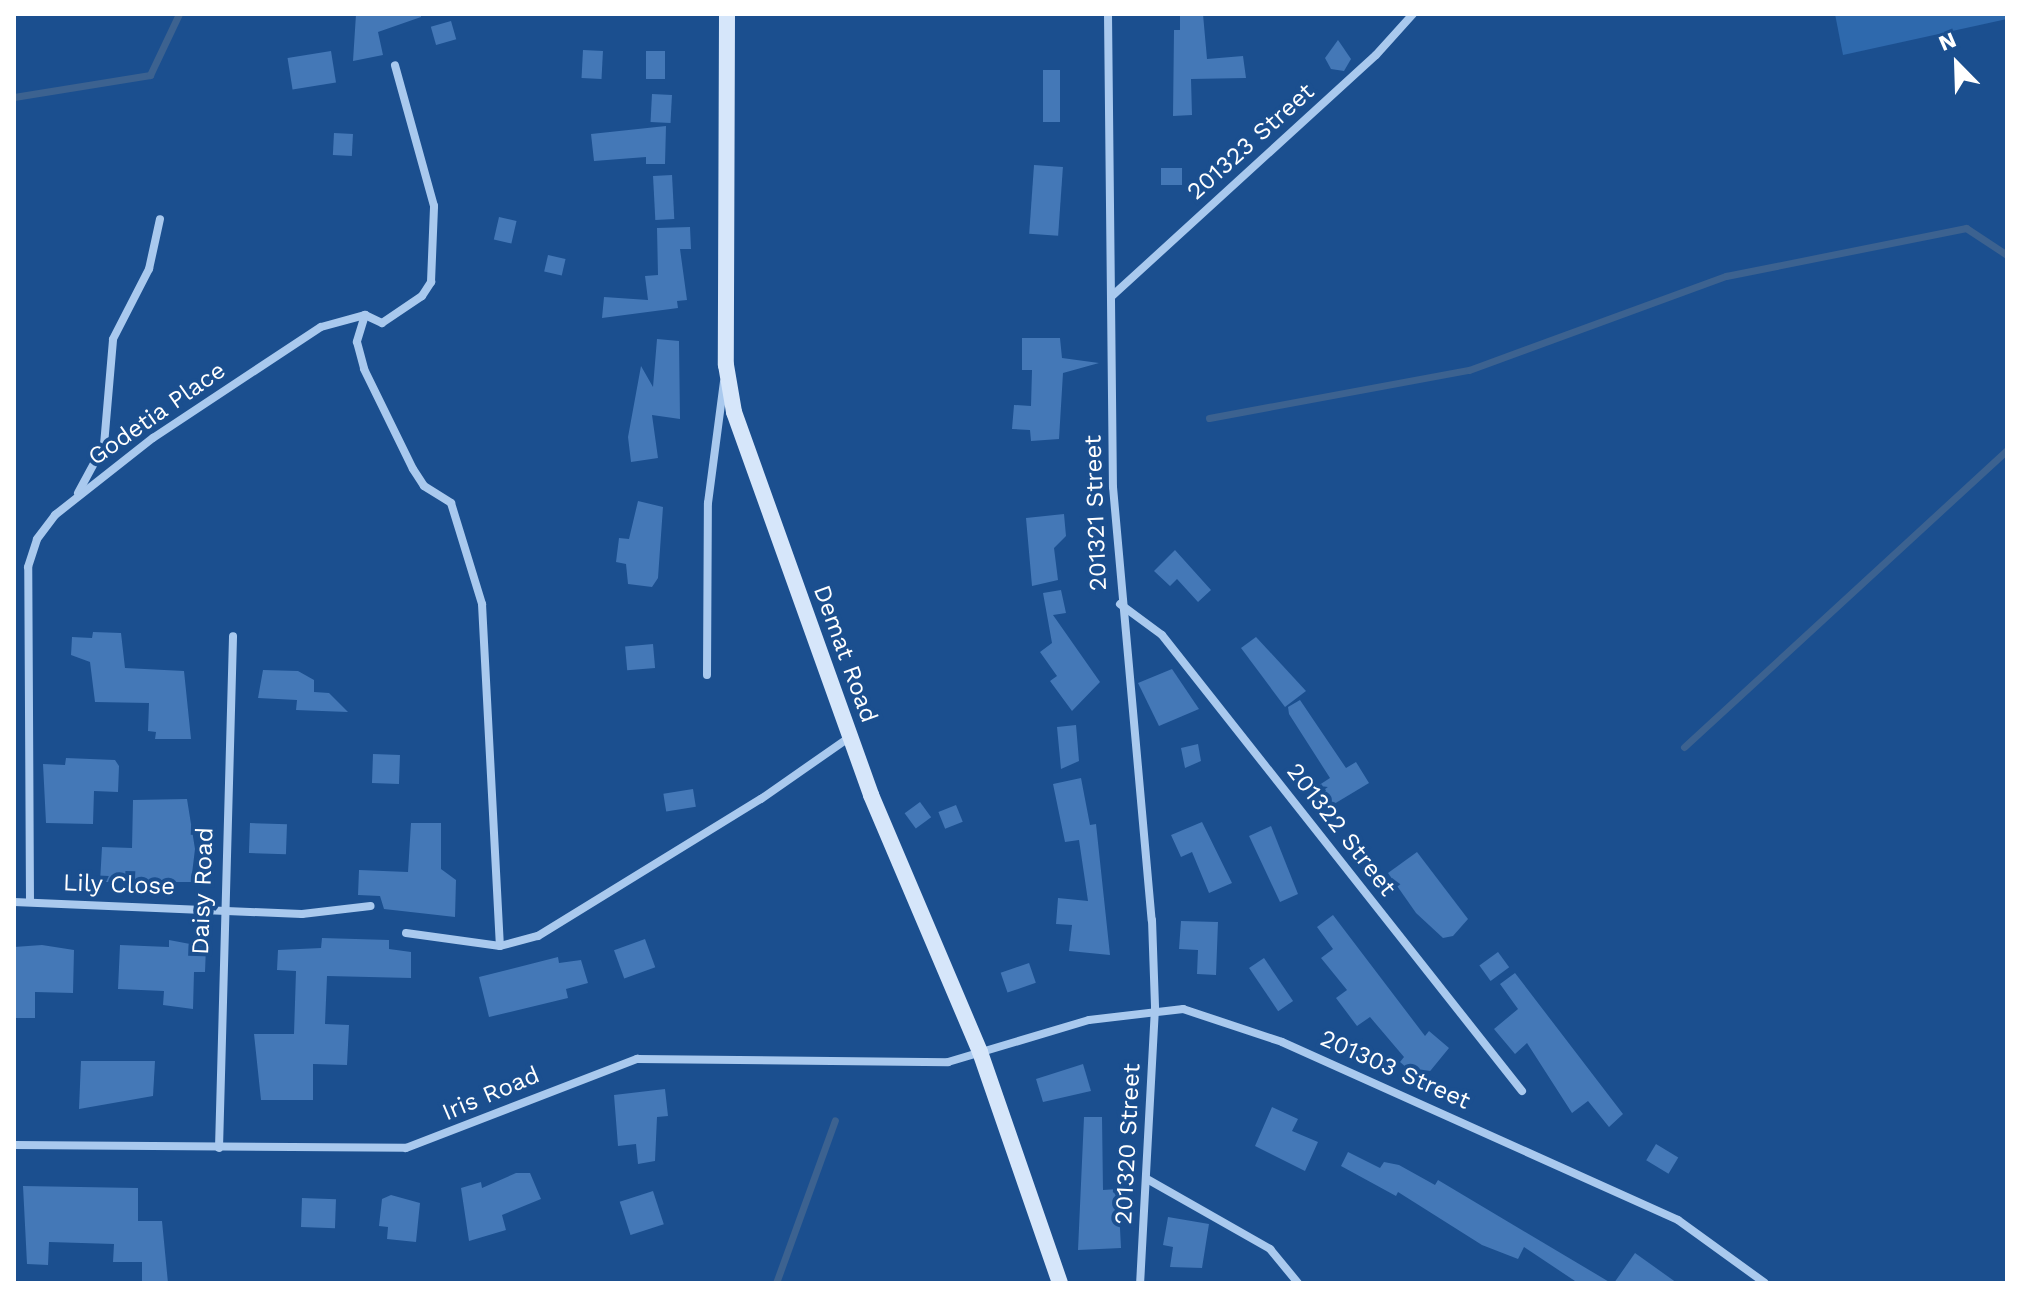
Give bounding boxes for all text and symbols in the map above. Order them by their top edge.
north arrow [1917,24,1997,104]
text: N [1935,27,1960,56]
street label: 201323 Street [1182,78,1320,206]
street label: Godetia Place [83,356,231,472]
street label: 201321 Street [1079,435,1113,591]
street label: Demat Road [807,581,883,727]
street label: 201322 Street [1280,758,1402,902]
street label: Daisy Road [186,826,220,956]
street label: Lily Close [62,869,176,901]
street label: 201303 Street [1316,1024,1474,1116]
street label: Iris Road [438,1061,544,1127]
street label: 201320 Street [1109,1063,1147,1225]

